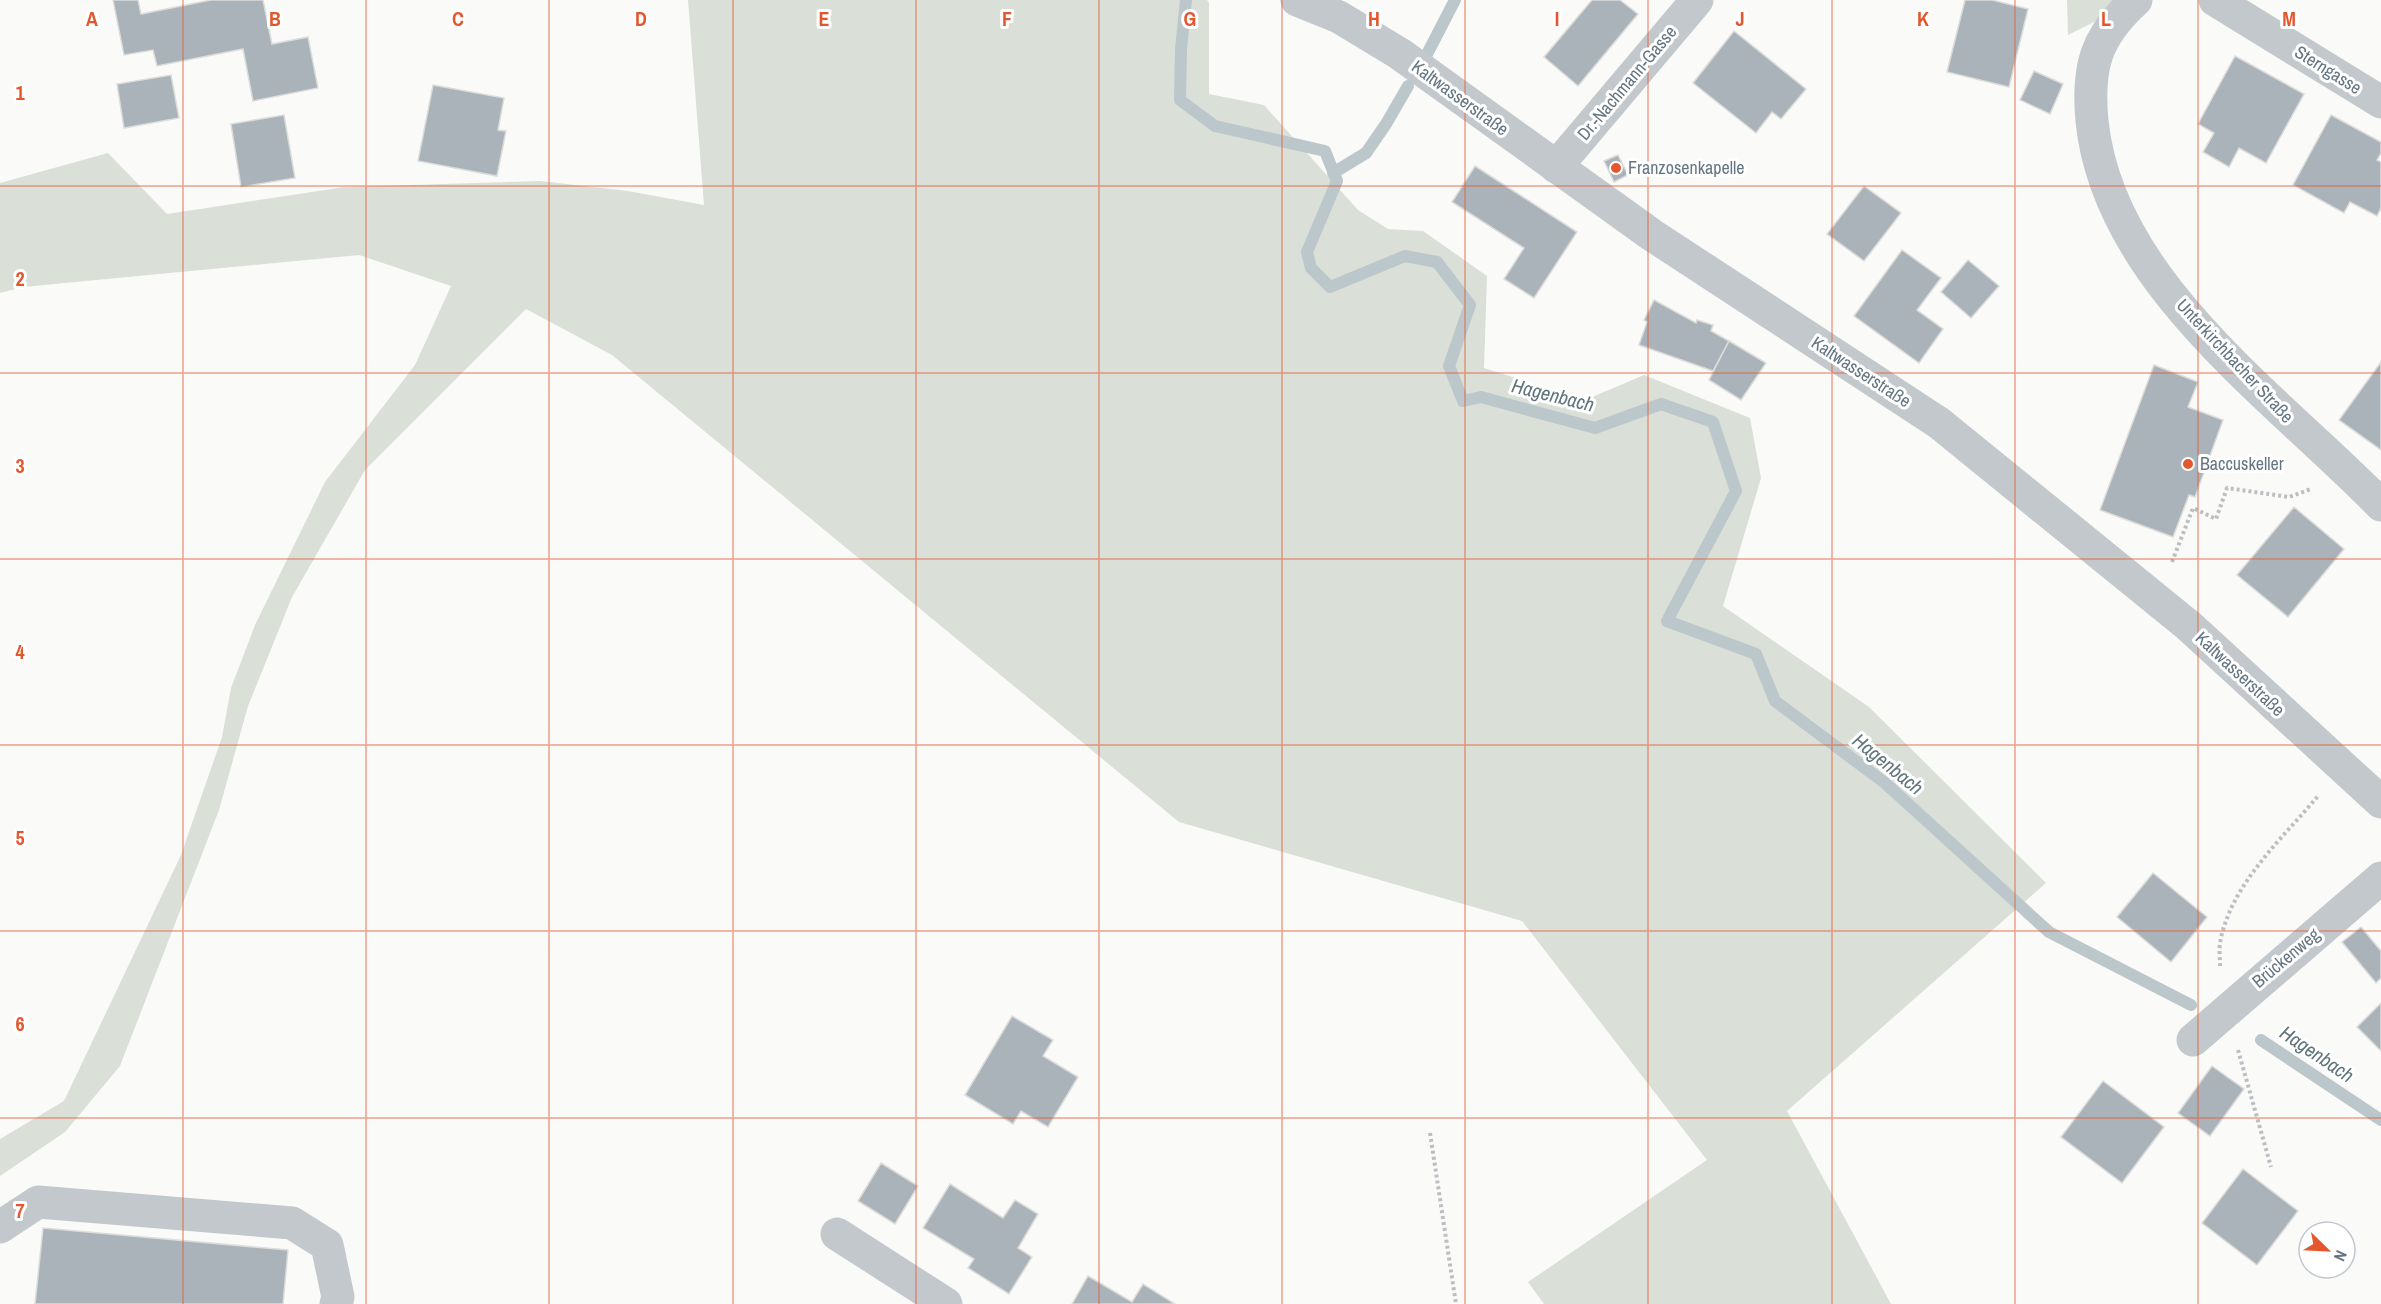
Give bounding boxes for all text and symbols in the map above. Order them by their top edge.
text: A [86,5,98,32]
text: B [269,5,281,32]
text: C [452,5,464,32]
text: D [635,5,647,32]
text: E [819,5,830,32]
text: F [1002,5,1012,32]
text: G [1184,5,1196,32]
text: H [1368,5,1380,32]
text: I [1555,5,1559,32]
text: J [1735,5,1745,32]
text: K [1917,5,1929,32]
text: L [2101,5,2111,32]
text: M [2282,5,2296,32]
street label: Dr.-Nachmann-Gasse [1571,20,1682,145]
street label: Sterngasse [2290,39,2367,100]
street label: Kaltwasserstraße [1407,54,1514,141]
text: 1 [15,79,25,106]
place label: Franzosenkapelle [1628,155,1745,180]
marker: Franzosenkapelle [1609,161,1623,175]
text: 2 [15,265,25,292]
street label: Unterkirchbacher Straße [2171,293,2300,428]
street label: Kaltwasserstraße [1807,330,1916,413]
water label: Hagenbach [1509,371,1597,418]
place label: Baccuskeller [2200,451,2284,476]
text: 3 [15,452,25,479]
marker: Baccuskeller [2181,457,2195,471]
street label: Kaltwasserstraße [2190,626,2291,722]
text: 4 [15,638,25,665]
water label: Hagenbach [1847,727,1929,800]
text: 5 [15,824,25,851]
street label: Brückenweg [2247,921,2325,993]
text: 6 [15,1010,25,1037]
water label: Hagenbach [2275,1019,2360,1088]
text: 7 [15,1197,25,1224]
north arrow [2297,1220,2357,1280]
text: N [2329,1247,2353,1265]

